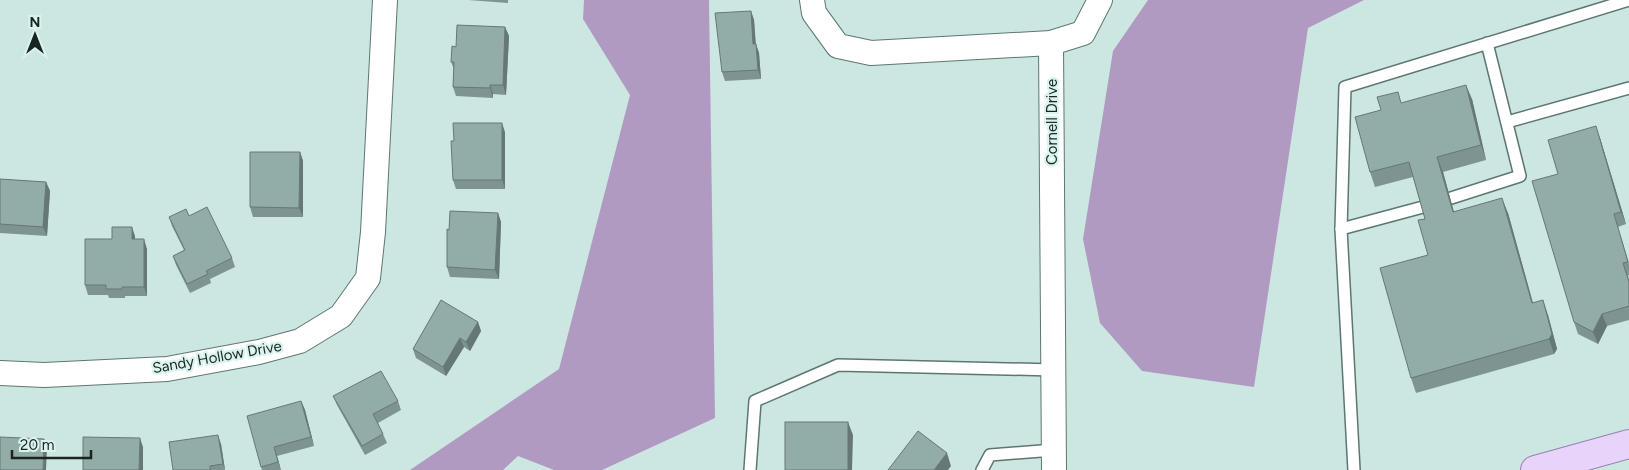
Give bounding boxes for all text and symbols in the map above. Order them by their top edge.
north arrow [10,10,60,60]
text: N [30,14,40,31]
street label: Cornell Drive [1043,79,1061,165]
street label: Sandy Hollow Drive [151,337,283,377]
scale bar [12,428,91,460]
text: 20 m [20,436,54,454]

